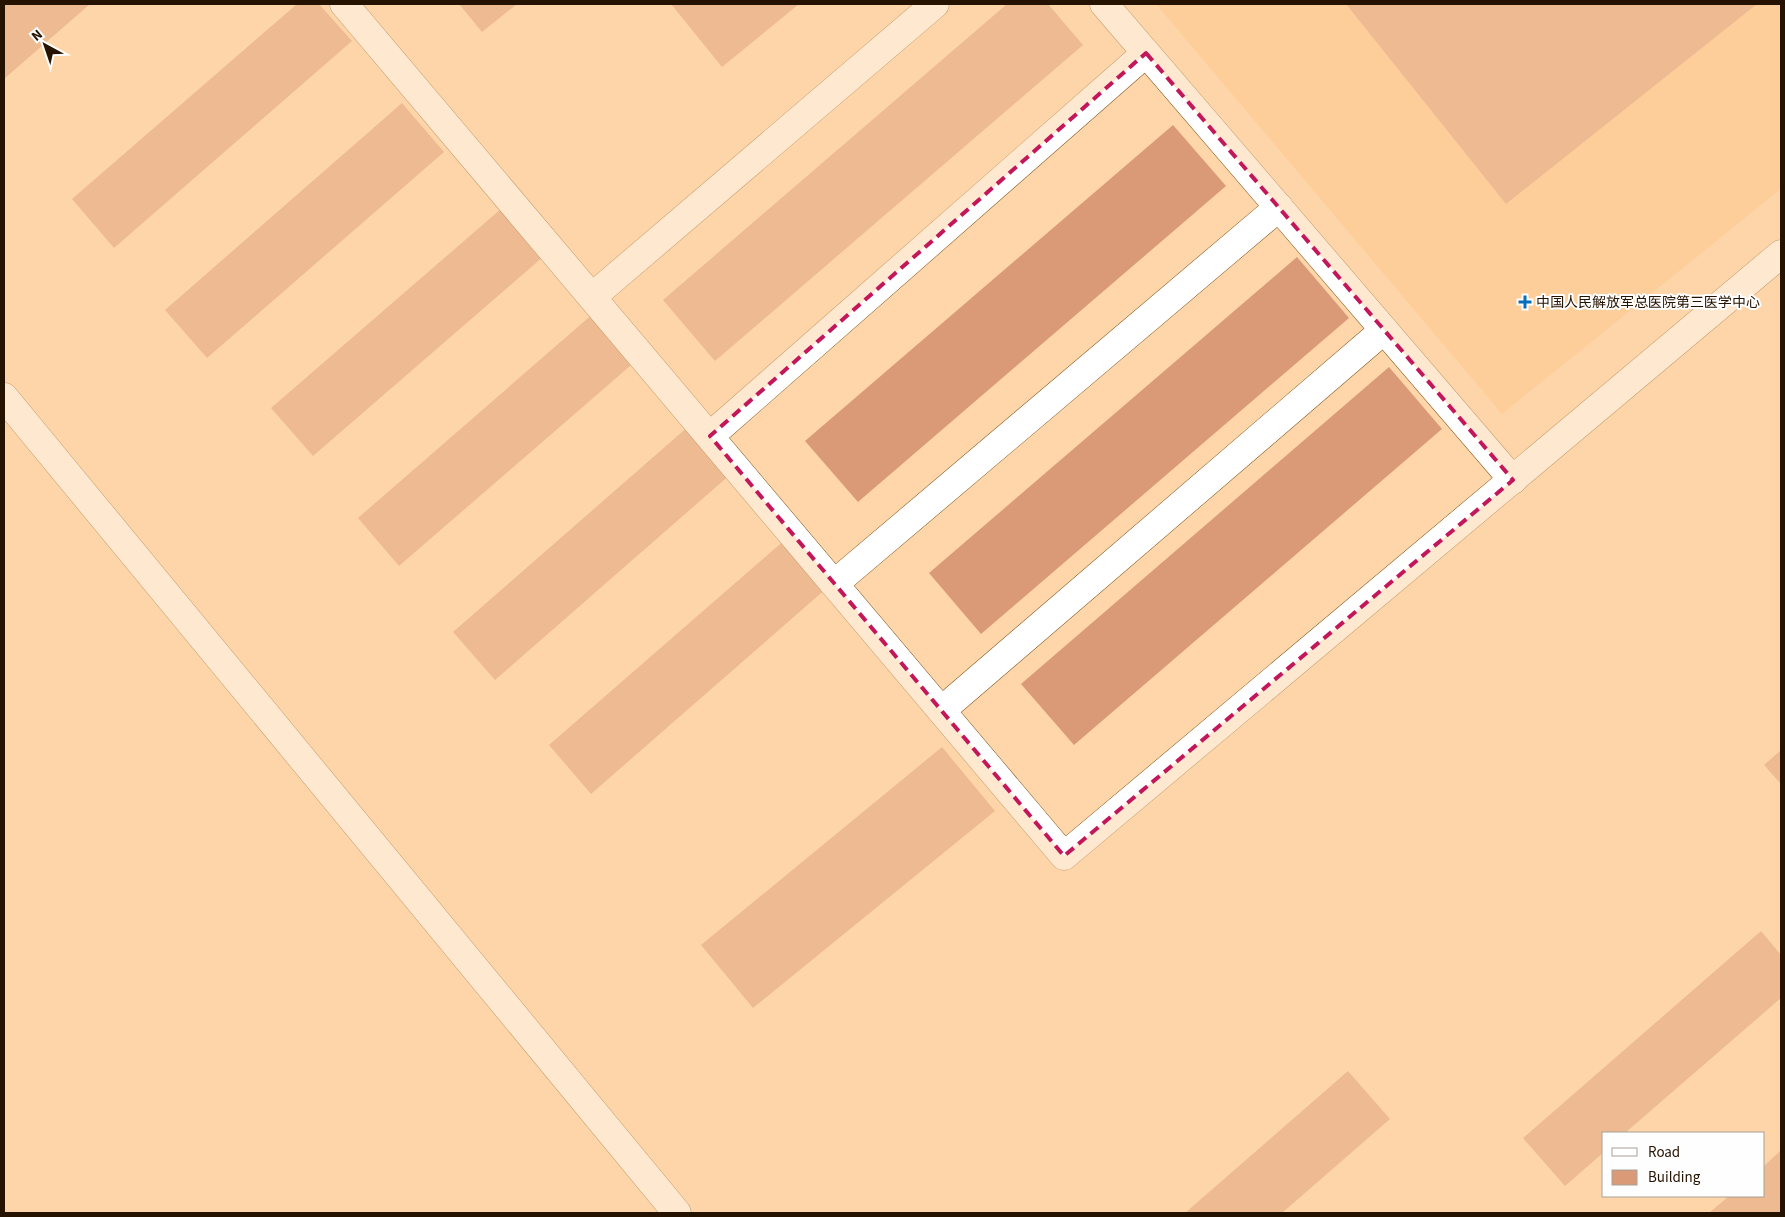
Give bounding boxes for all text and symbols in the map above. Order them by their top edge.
north arrow [20,20,70,70]
text: N [27,25,47,46]
place label: 中国人民解放军总医院第三医学中心 [1536,293,1760,313]
marker: 中国人民解放军总医院第三医学中心 [1518,295,1532,309]
legend [1602,1132,1765,1197]
text: Road [1648,1142,1680,1163]
text: Building [1648,1167,1701,1188]

